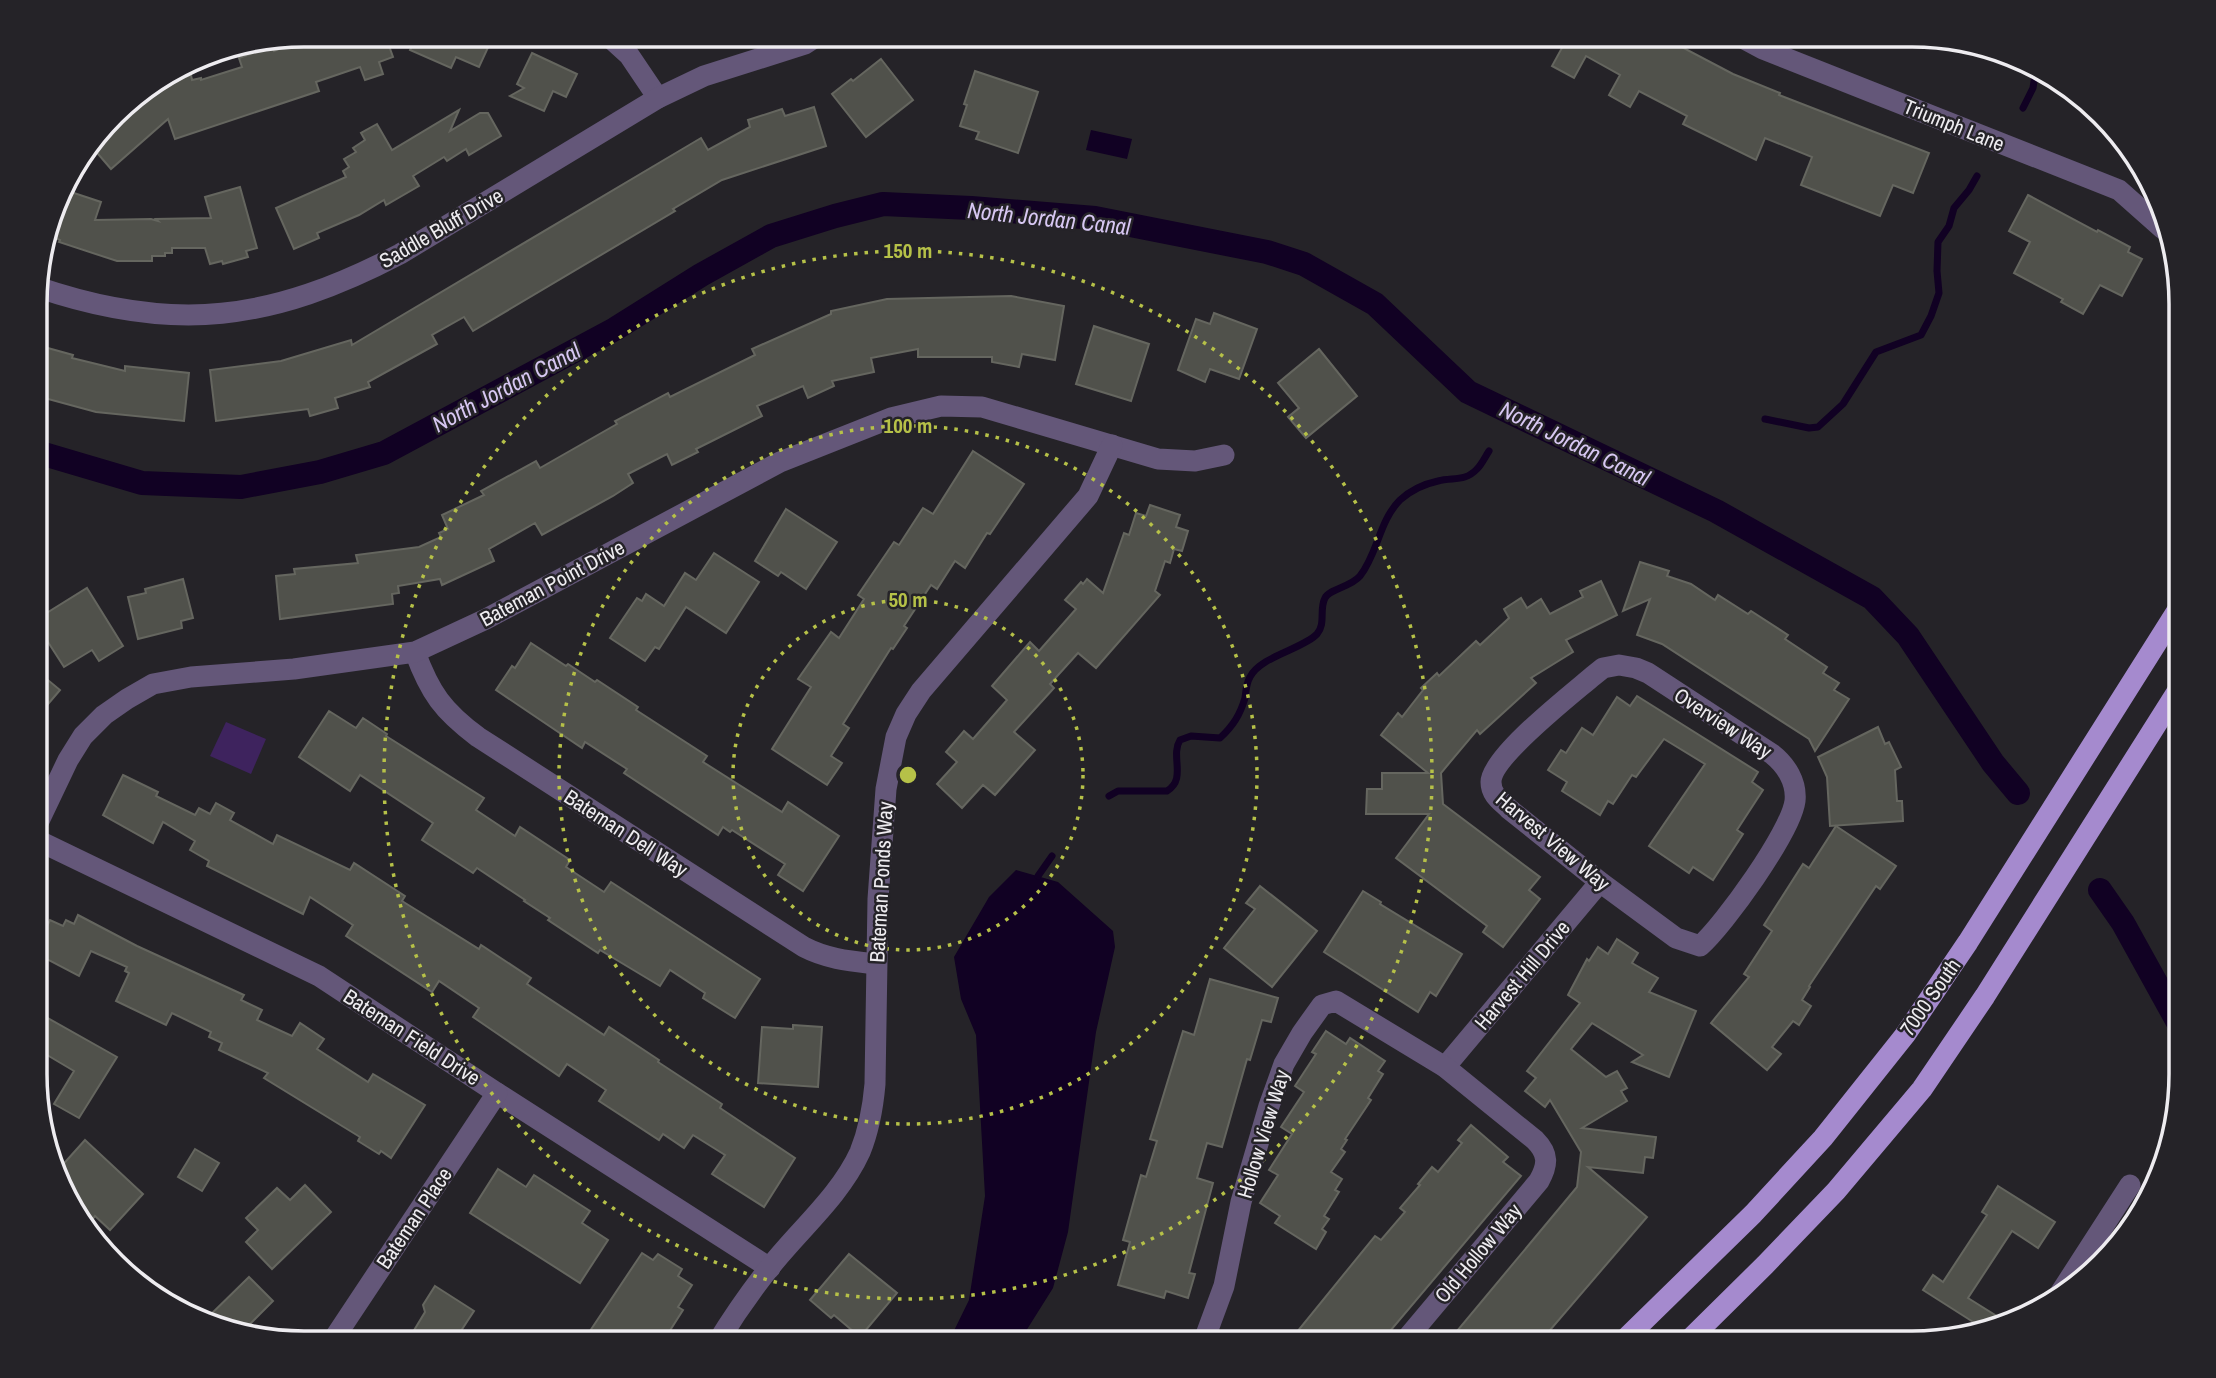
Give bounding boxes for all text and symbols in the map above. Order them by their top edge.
street label: Triumph Lane [1899,92,2009,158]
street label: Saddle Bluff Drive [374,181,508,275]
water label: North Jordan Canal [966,194,1133,242]
text: 150 m [884,236,932,265]
water label: North Jordan Canal [427,335,586,439]
water label: North Jordan Canal [1495,393,1656,493]
text: 100 m [884,411,932,440]
street label: Bateman Point Drive [475,533,629,633]
text: 50 m [888,585,928,614]
street label: Overview Way [1668,681,1778,766]
centre of rings [896,763,920,787]
street label: Bateman Dell Way [559,782,694,884]
street label: Harvest View Way [1490,785,1617,898]
street label: Bateman Ponds Way [862,800,900,963]
street label: Harvest Hill Drive [1468,914,1576,1036]
street label: 7000 South [1893,953,1967,1041]
street label: Bateman Field Drive [338,982,486,1092]
street label: Hollow View Way [1230,1066,1296,1202]
street label: Bateman Place [369,1161,459,1275]
street label: Old Hollow Way [1428,1197,1529,1309]

